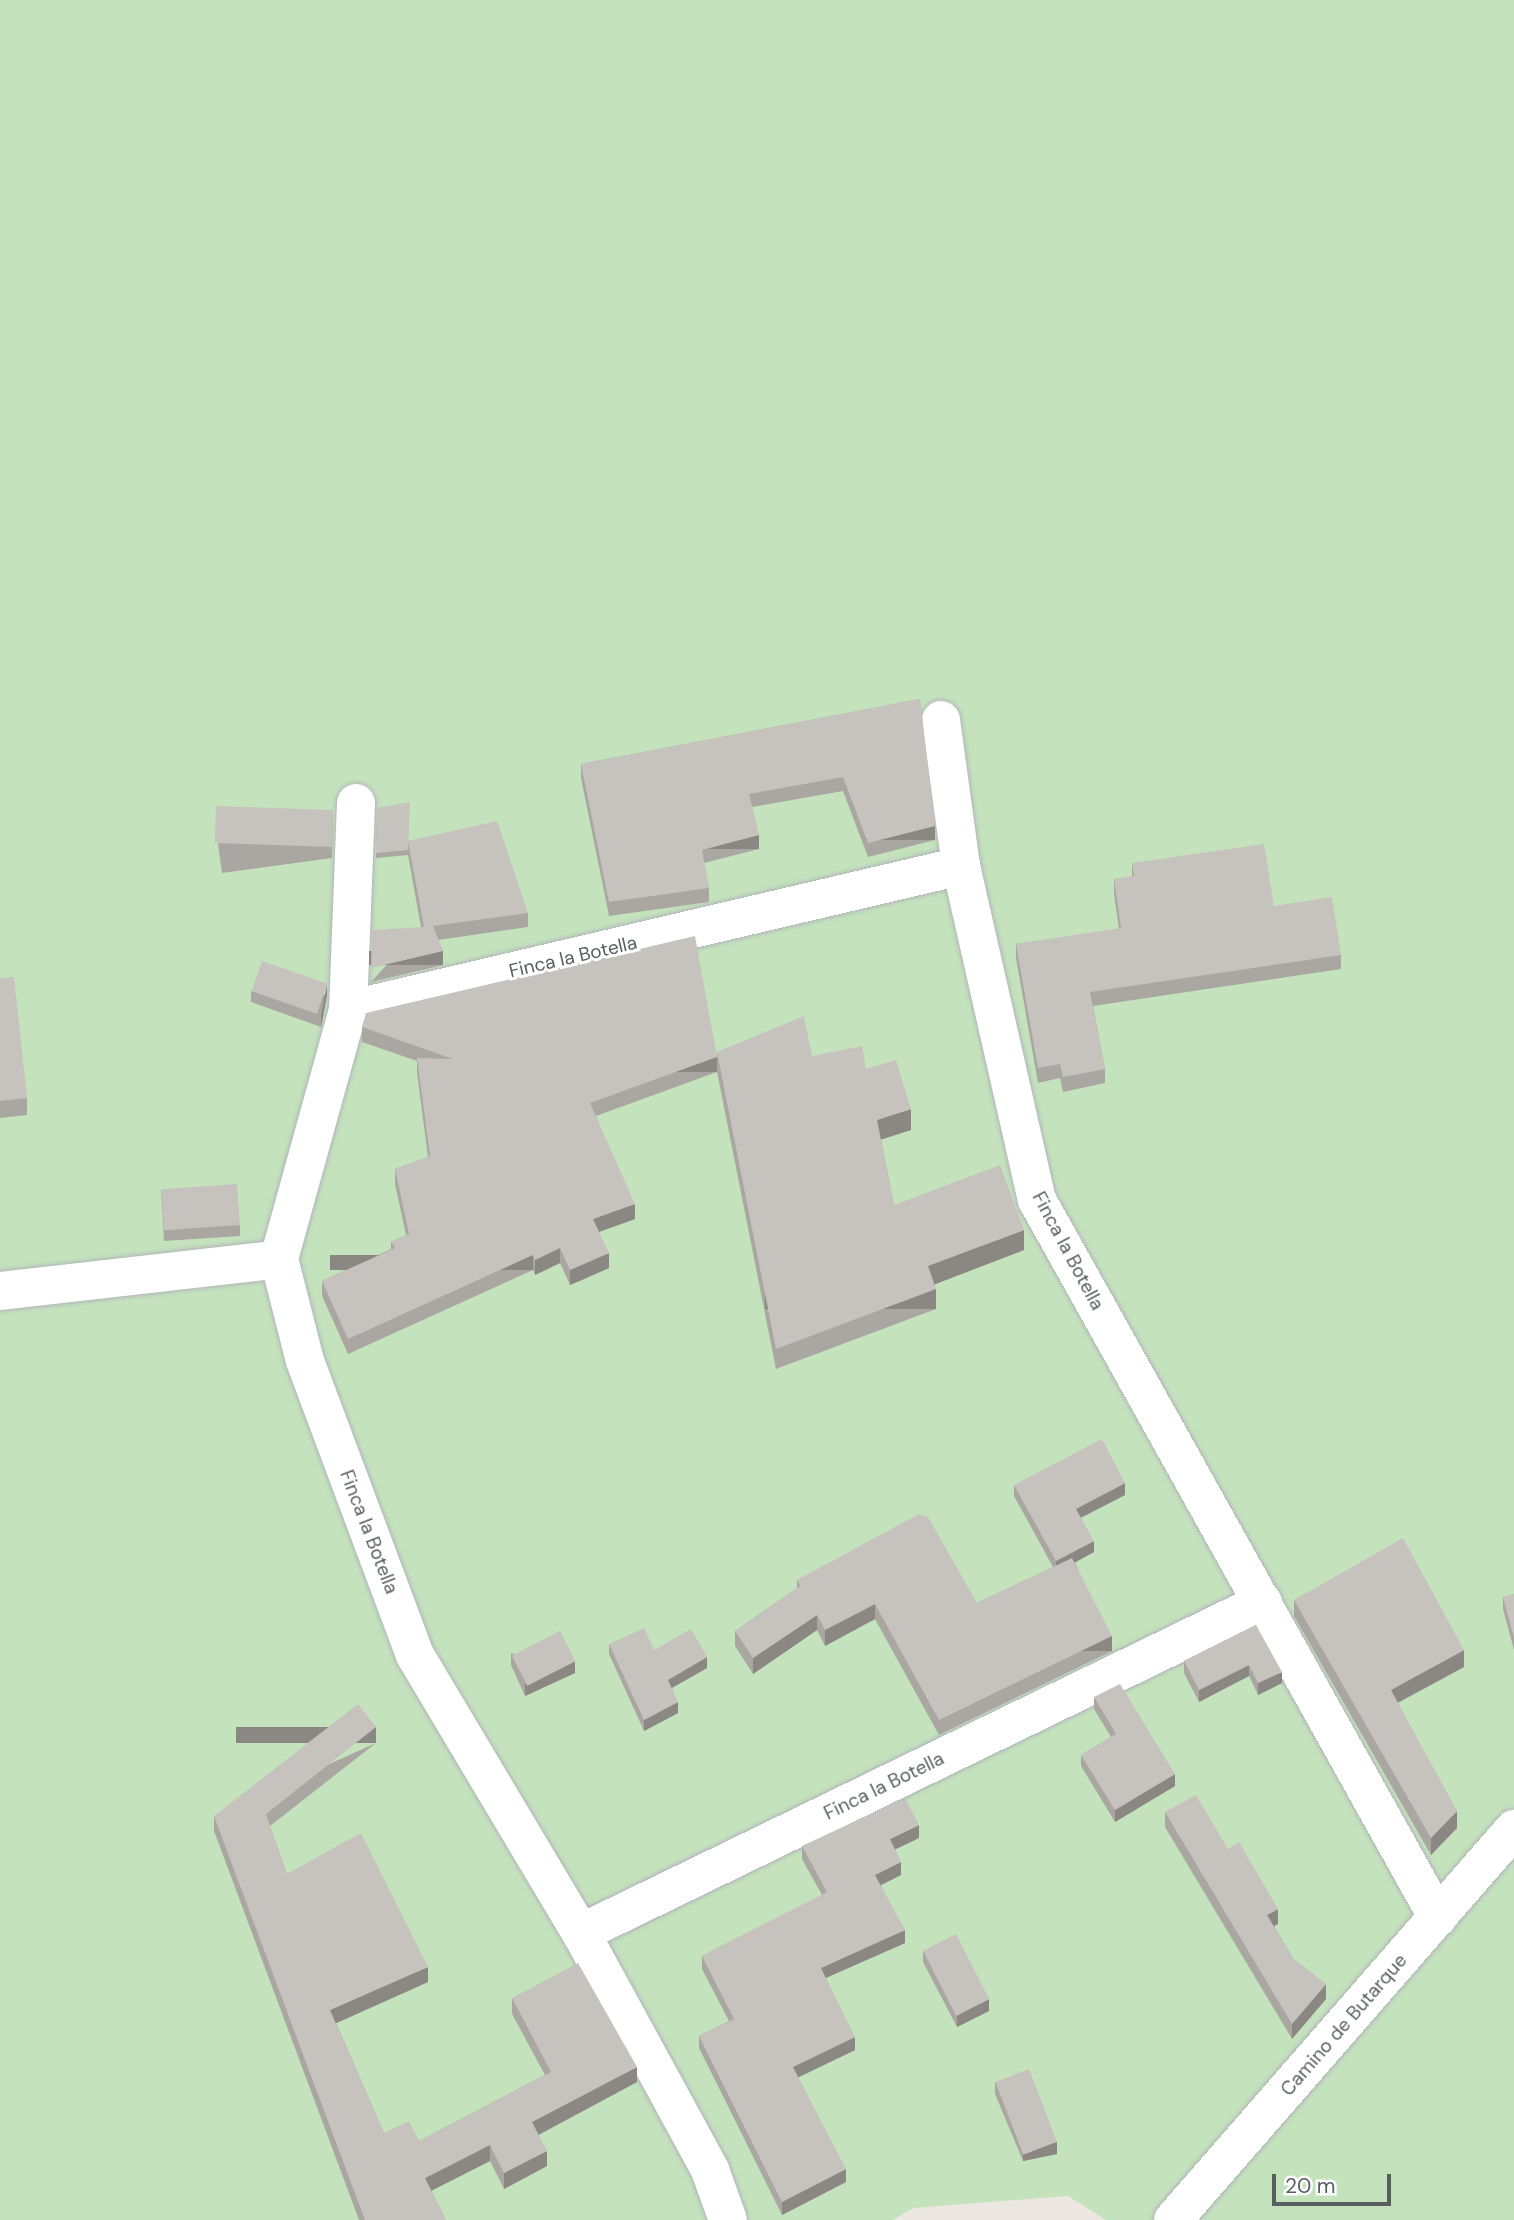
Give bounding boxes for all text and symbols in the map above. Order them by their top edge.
street label: Finca la Botella [507,931,639,983]
street label: Finca la Botella [1027,1188,1109,1314]
street label: Finca la Botella [335,1467,403,1597]
street label: Finca la Botella [820,1747,948,1825]
street label: Camino de Butarque [1276,1949,1412,2101]
scale bar [1276,2160,1395,2204]
text: 20 m [1285,2172,1336,2200]

